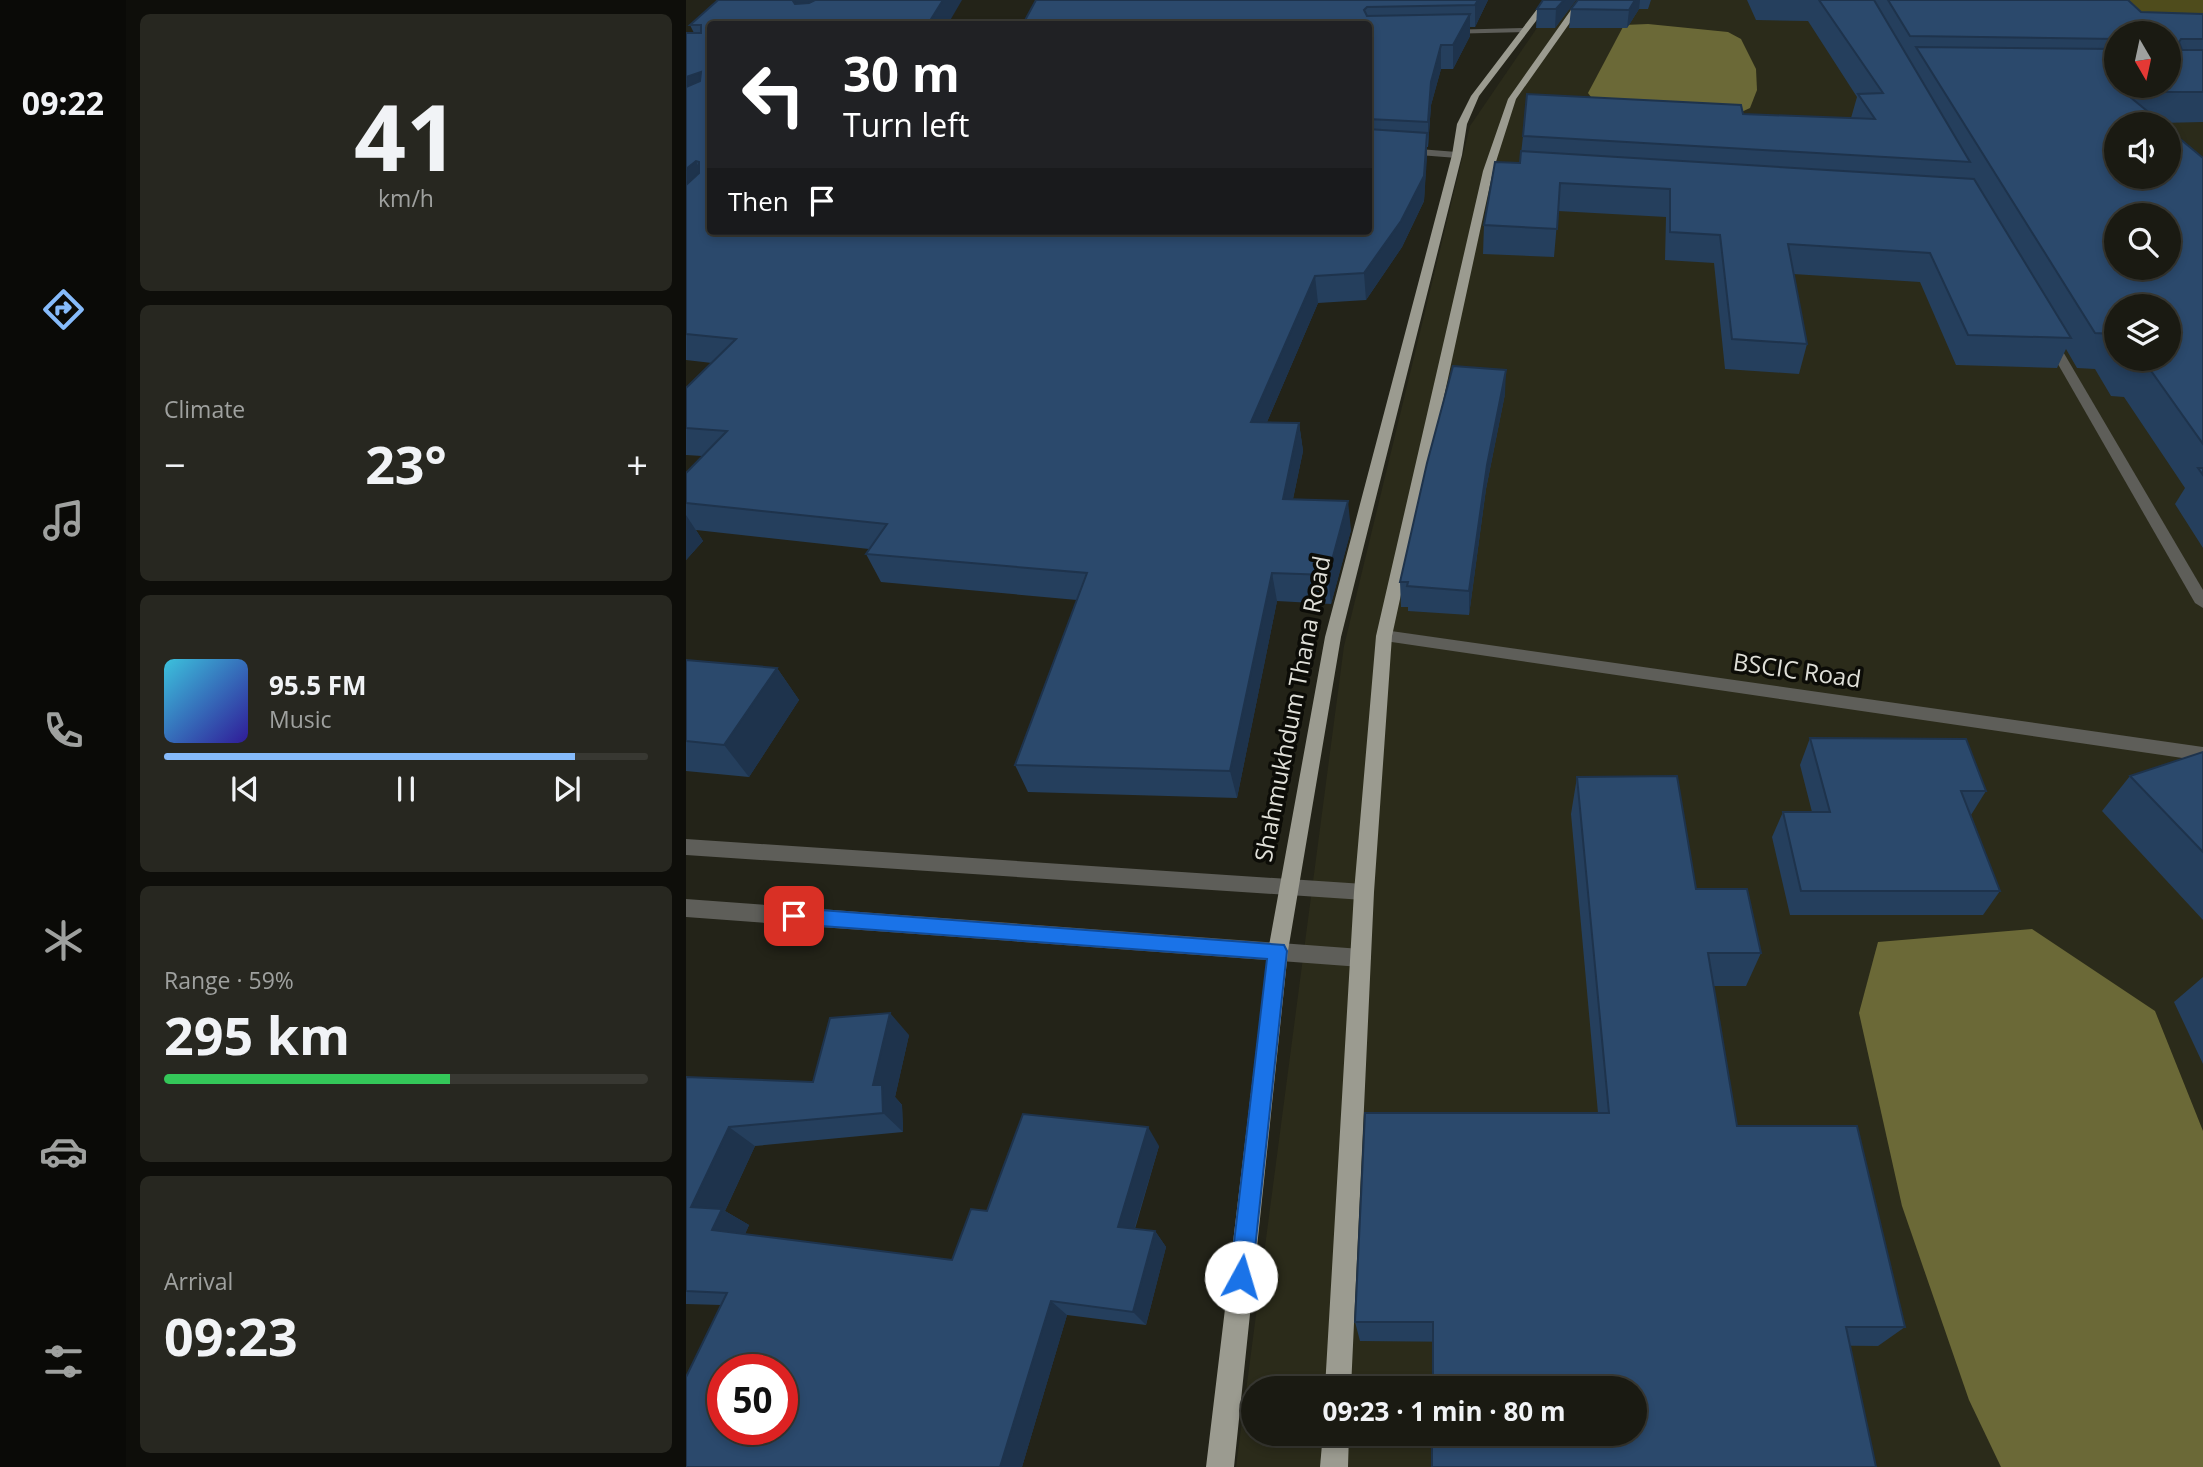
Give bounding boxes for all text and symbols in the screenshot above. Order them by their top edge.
north arrow [2104,21,2180,98]
map controls [2104,21,2181,371]
text: 30 m [843,40,960,106]
icon: left [728,49,819,140]
text: 41 [354,74,458,198]
text: 09:22 [22,81,104,124]
text: Turn left [843,103,969,146]
button: sound [2104,112,2181,189]
text: km/h [378,182,434,214]
icon: arrive [803,182,841,220]
text: Then [728,183,789,219]
button: search [2104,203,2181,280]
icon: directions [39,285,88,334]
button: layers [2104,294,2181,371]
text: Climate [164,393,245,425]
text: 23° [365,428,447,499]
text: − [164,438,186,490]
text: + [626,438,648,490]
icon: music [39,496,88,545]
street label: Shahmukhdum Thana Road [1246,553,1337,864]
street label: BSCIC Road [1731,644,1863,695]
text: 95.5 FM [269,667,367,703]
text: Music [269,703,332,735]
icon: phone [39,706,88,755]
icon: previous [226,770,264,808]
icon: pause [387,770,425,808]
icon: next [548,770,586,808]
pin [764,886,824,946]
icon: arrive [775,897,813,935]
icon: climate [39,916,88,965]
text: Range · 59% [164,964,294,996]
text: 295 km [164,999,350,1070]
icon: car [39,1127,88,1176]
position arrow [1204,1240,1278,1314]
text: Arrival [164,1265,233,1297]
text: 09:23 [164,1300,298,1371]
icon: filters [39,1337,88,1386]
speed limit sign: 50 [707,1354,798,1445]
text: 09:23 · 1 min · 80 m [1323,1393,1565,1429]

